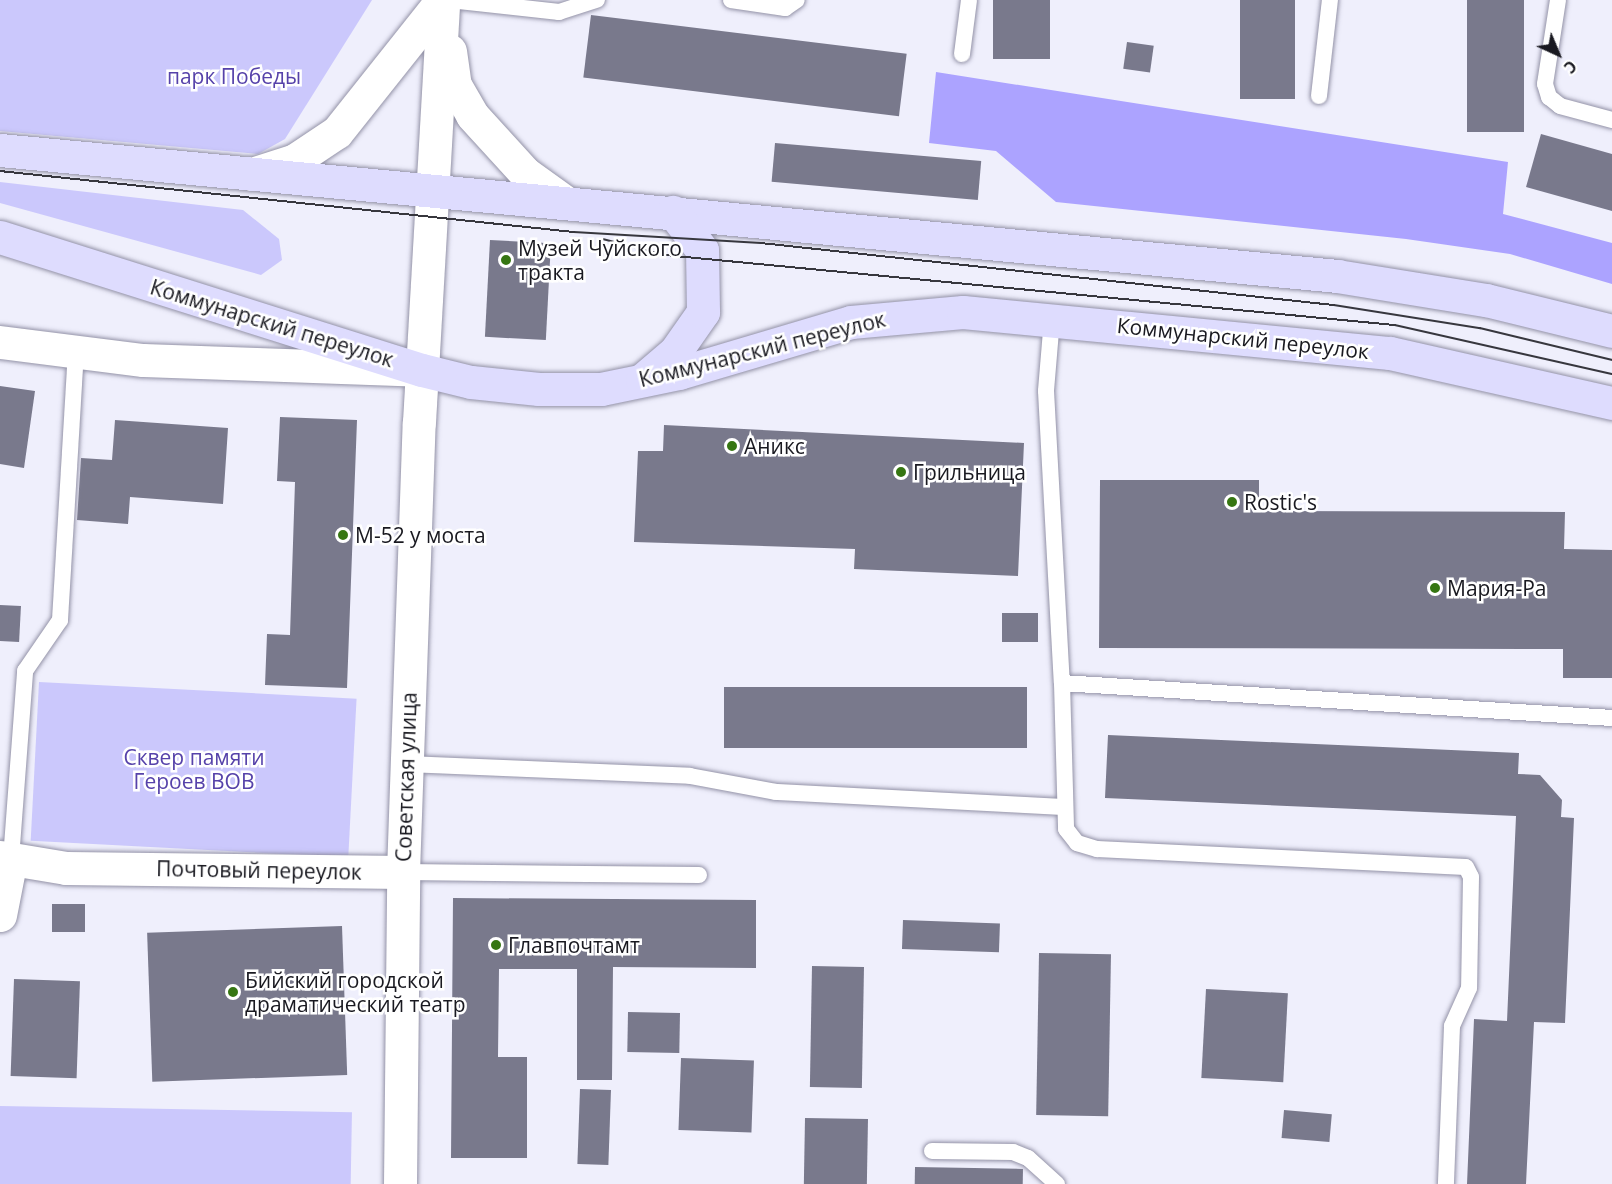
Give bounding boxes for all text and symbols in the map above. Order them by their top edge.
north arrow [1528,24,1588,84]
text: С [1559,55,1582,78]
park label: парк Победы [167,63,301,89]
place label: Музей Чуйского тракта [518,235,682,285]
marker: Музей Чуйского тракта [499,253,513,267]
street label: Коммунарский переулок [147,274,397,372]
street label: Коммунарский переулок [636,306,888,392]
street label: Коммунарский переулок [1116,312,1370,364]
place label: Аникс [744,433,805,459]
marker: Аникс [725,439,739,453]
place label: Грильница [913,459,1026,485]
marker: Грильница [894,465,908,479]
place label: Rostic's [1244,489,1317,515]
marker: Rostic's [1225,495,1239,509]
place label: М-52 у моста [355,522,486,548]
marker: М-52 у моста [336,528,350,542]
place label: Мария-Ра [1447,575,1546,601]
marker: Мария-Ра [1428,581,1442,595]
street label: Советская улица [390,692,422,862]
park label: Сквер памяти Героев ВОВ [123,744,265,794]
street label: Почтовый переулок [156,856,362,884]
place label: Главпочтамт [508,932,640,958]
marker: Главпочтамт [489,938,503,952]
place label: Бийский городской драматический театр [245,967,466,1017]
marker: Бийский городской драматический театр [226,985,240,999]

